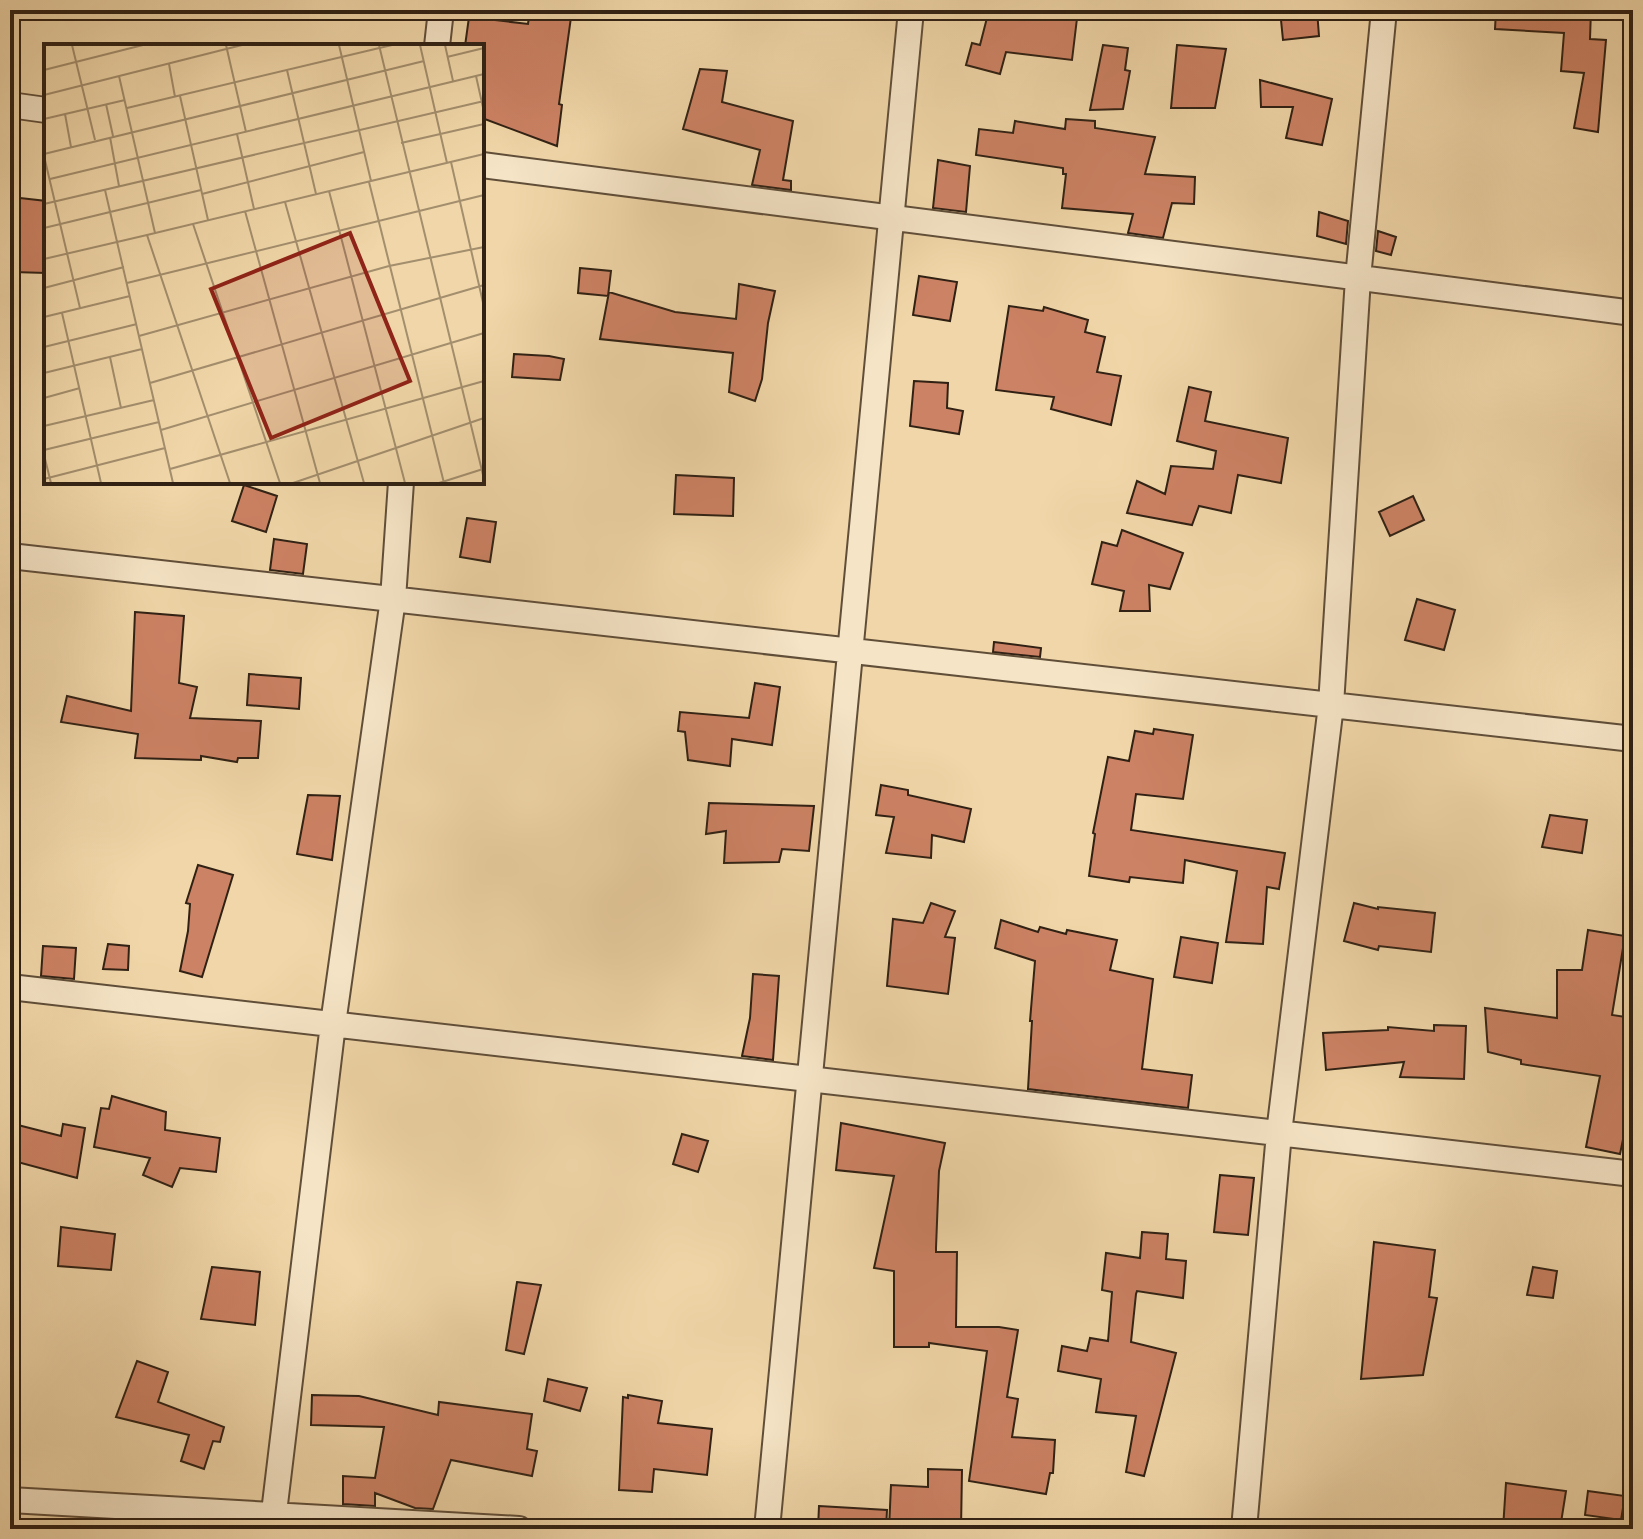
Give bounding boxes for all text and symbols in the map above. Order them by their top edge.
inset map [44,44,484,484]

